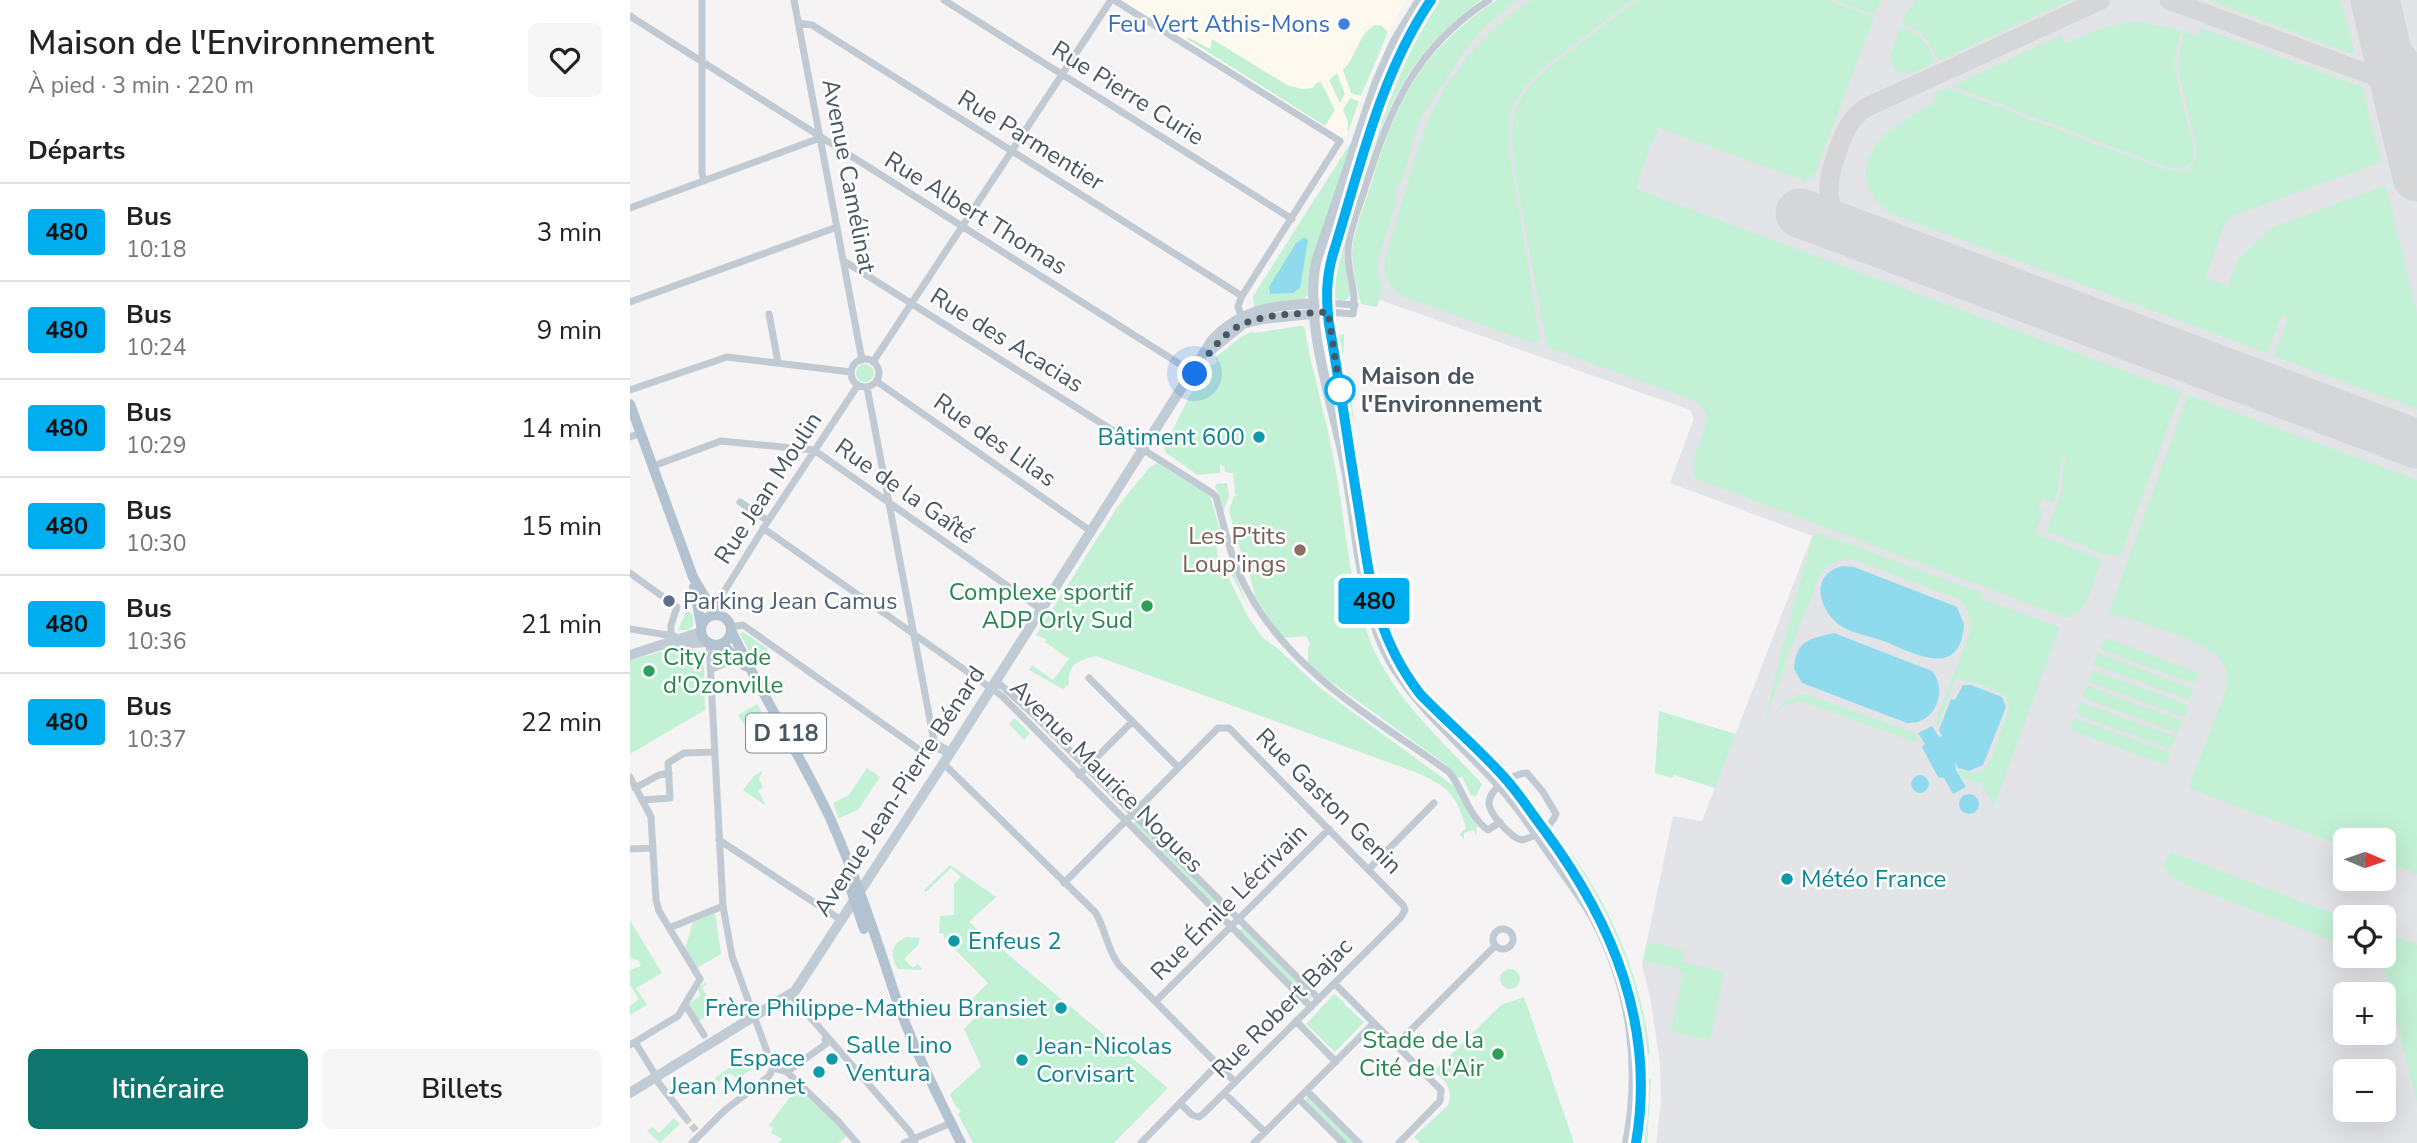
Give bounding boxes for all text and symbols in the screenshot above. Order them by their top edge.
place label: Feu Vert Athis-Mons [1108,8,1330,40]
marker: Feu Vert Athis-Mons [1336,16,1352,32]
text: Maison de l'Environnement [28,21,434,66]
button: heart [528,23,602,97]
street label: Rue Pierre Curie [1046,33,1210,153]
text: À pied · 3 min · 220 m [28,70,254,101]
street label: Avenue Camélinat [814,76,884,276]
street label: Rue Parmentier [952,82,1110,198]
text: Départs [28,133,125,168]
street label: Rue Albert Thomas [879,144,1073,282]
text: Bus [126,199,172,234]
text: 3 min [537,215,602,250]
text: 480 [45,216,88,248]
text: 10:18 [126,234,186,265]
street label: Rue des Acacias [924,280,1090,400]
text: Bus [126,297,172,332]
text: 9 min [537,313,602,348]
text: 480 [45,314,88,346]
text: 10:24 [126,332,186,363]
your location [1177,356,1212,391]
place label: Maison de l'Environnement [1361,360,1543,420]
marker: Maison de l'Environnement [1325,375,1355,405]
street label: Rue des Lilas [927,386,1063,494]
text: Bus [126,395,172,430]
street label: Rue Jean Moulin [707,406,829,570]
text: 14 min [521,411,602,446]
text: 480 [45,412,88,444]
place label: Bâtiment 600 [1097,421,1245,453]
marker: Bâtiment 600 [1251,429,1267,445]
text: 10:29 [126,430,186,461]
street label: Rue de la Gaîté [829,431,981,551]
text: Bus [126,493,172,528]
text: 15 min [521,509,602,544]
text: 480 [45,510,88,542]
place label: Les P'tits Loup'ings [1182,520,1286,580]
text: 10:30 [126,528,186,559]
marker: Les P'tits Loup'ings [1292,542,1308,558]
place label: Complexe sportif ADP Orly Sud [949,576,1134,636]
line badge: 480 [1334,578,1414,624]
place label: Parking Jean Camus [683,585,897,617]
text: 480 [1352,585,1396,617]
text: Bus [126,591,172,626]
marker: Parking Jean Camus [661,593,677,609]
marker: Complexe sportif ADP Orly Sud [1139,598,1155,614]
text: 21 min [521,607,602,642]
text: 480 [45,608,88,640]
text: 10:36 [126,626,186,657]
place label: City stade d'Ozonville [663,641,783,701]
street label: Avenue Jean-Pierre Bénard [806,660,992,922]
marker: City stade d'Ozonville [641,663,657,679]
street label: Avenue Maurice Nogues [1003,672,1211,880]
text: Bus [126,689,172,724]
text: 22 min [521,705,602,740]
text: 480 [45,706,88,738]
road number: D 118 [746,713,826,752]
street label: Rue Gaston Genin [1249,721,1409,881]
text: 10:37 [126,724,186,755]
street label: Rue Émile Lécrivain [1144,817,1314,987]
north arrow [2333,828,2396,891]
map controls [2333,828,2396,1122]
place label: Météo France [1801,863,1946,895]
marker: Météo France [1779,871,1795,887]
button: locate [2333,905,2396,968]
place label: Enfeus 2 [968,925,1062,957]
street label: Rue Robert Bajac [1205,931,1359,1085]
marker: Enfeus 2 [946,933,962,949]
button: + [2333,982,2396,1045]
place label: Frère Philippe-Mathieu Bransiet [705,992,1048,1024]
marker: Frère Philippe-Mathieu Bransiet [1053,1000,1069,1016]
place label: Stade de la Cité de l'Air [1359,1024,1484,1084]
place label: Salle Lino Ventura [845,1029,952,1089]
place label: Jean-Nicolas Corvisart [1035,1030,1172,1090]
place label: Espace Jean Monnet [669,1042,806,1102]
marker: Stade de la Cité de l'Air [1490,1046,1506,1062]
button: Itinéraire [28,1049,308,1129]
button: Billets [322,1049,602,1129]
marker: Salle Lino Ventura [824,1051,840,1067]
marker: Jean-Nicolas Corvisart [1014,1052,1030,1068]
button: − [2333,1059,2396,1122]
marker: Espace Jean Monnet [811,1064,827,1080]

